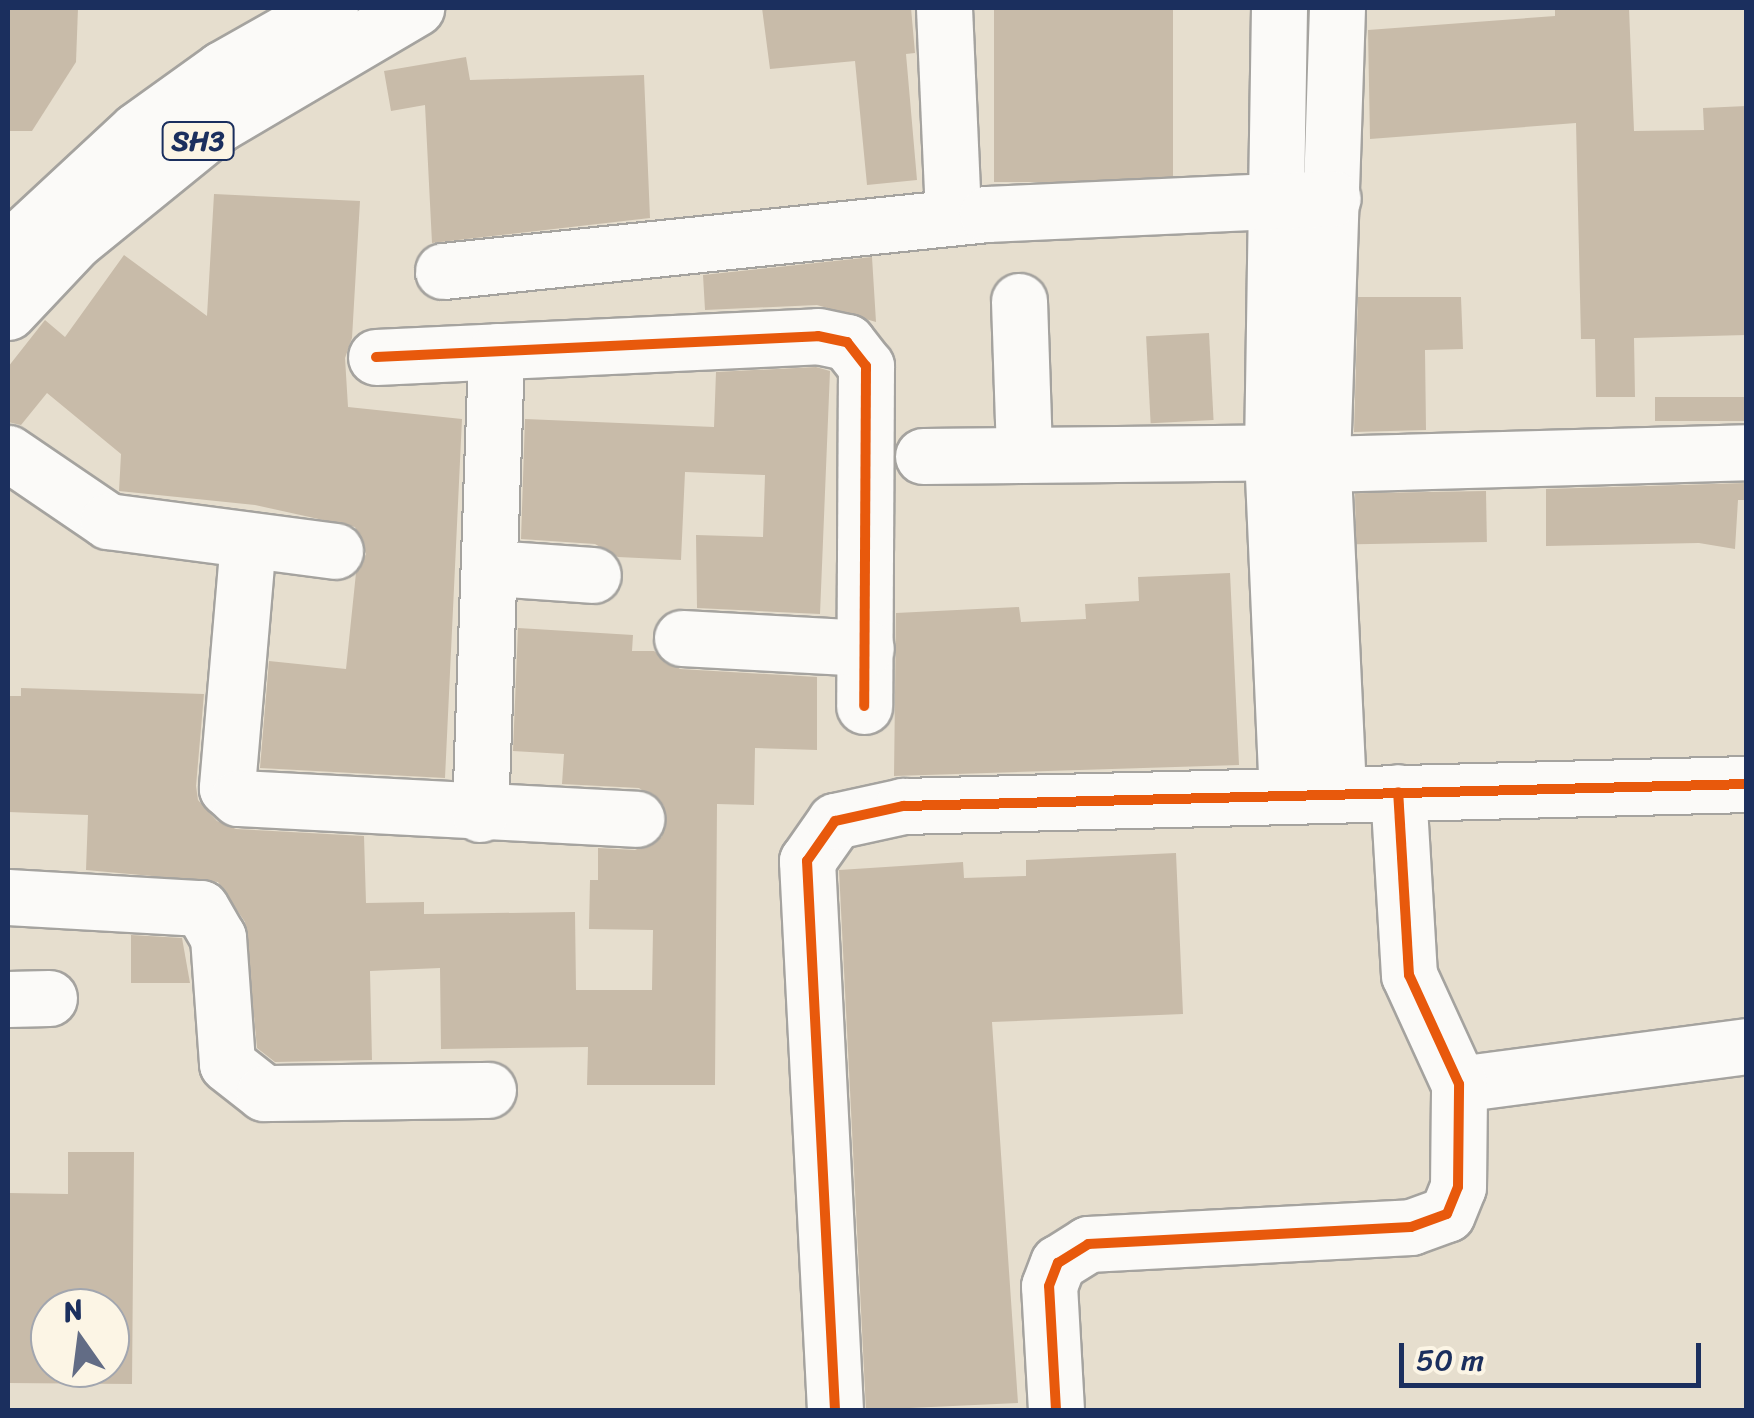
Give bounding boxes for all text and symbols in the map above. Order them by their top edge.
road number: SH3 [160,118,236,164]
text: N [58,1284,88,1336]
north arrow [30,1288,130,1388]
scale bar [1404,1323,1706,1385]
text: 50 m [1416,1333,1484,1387]

